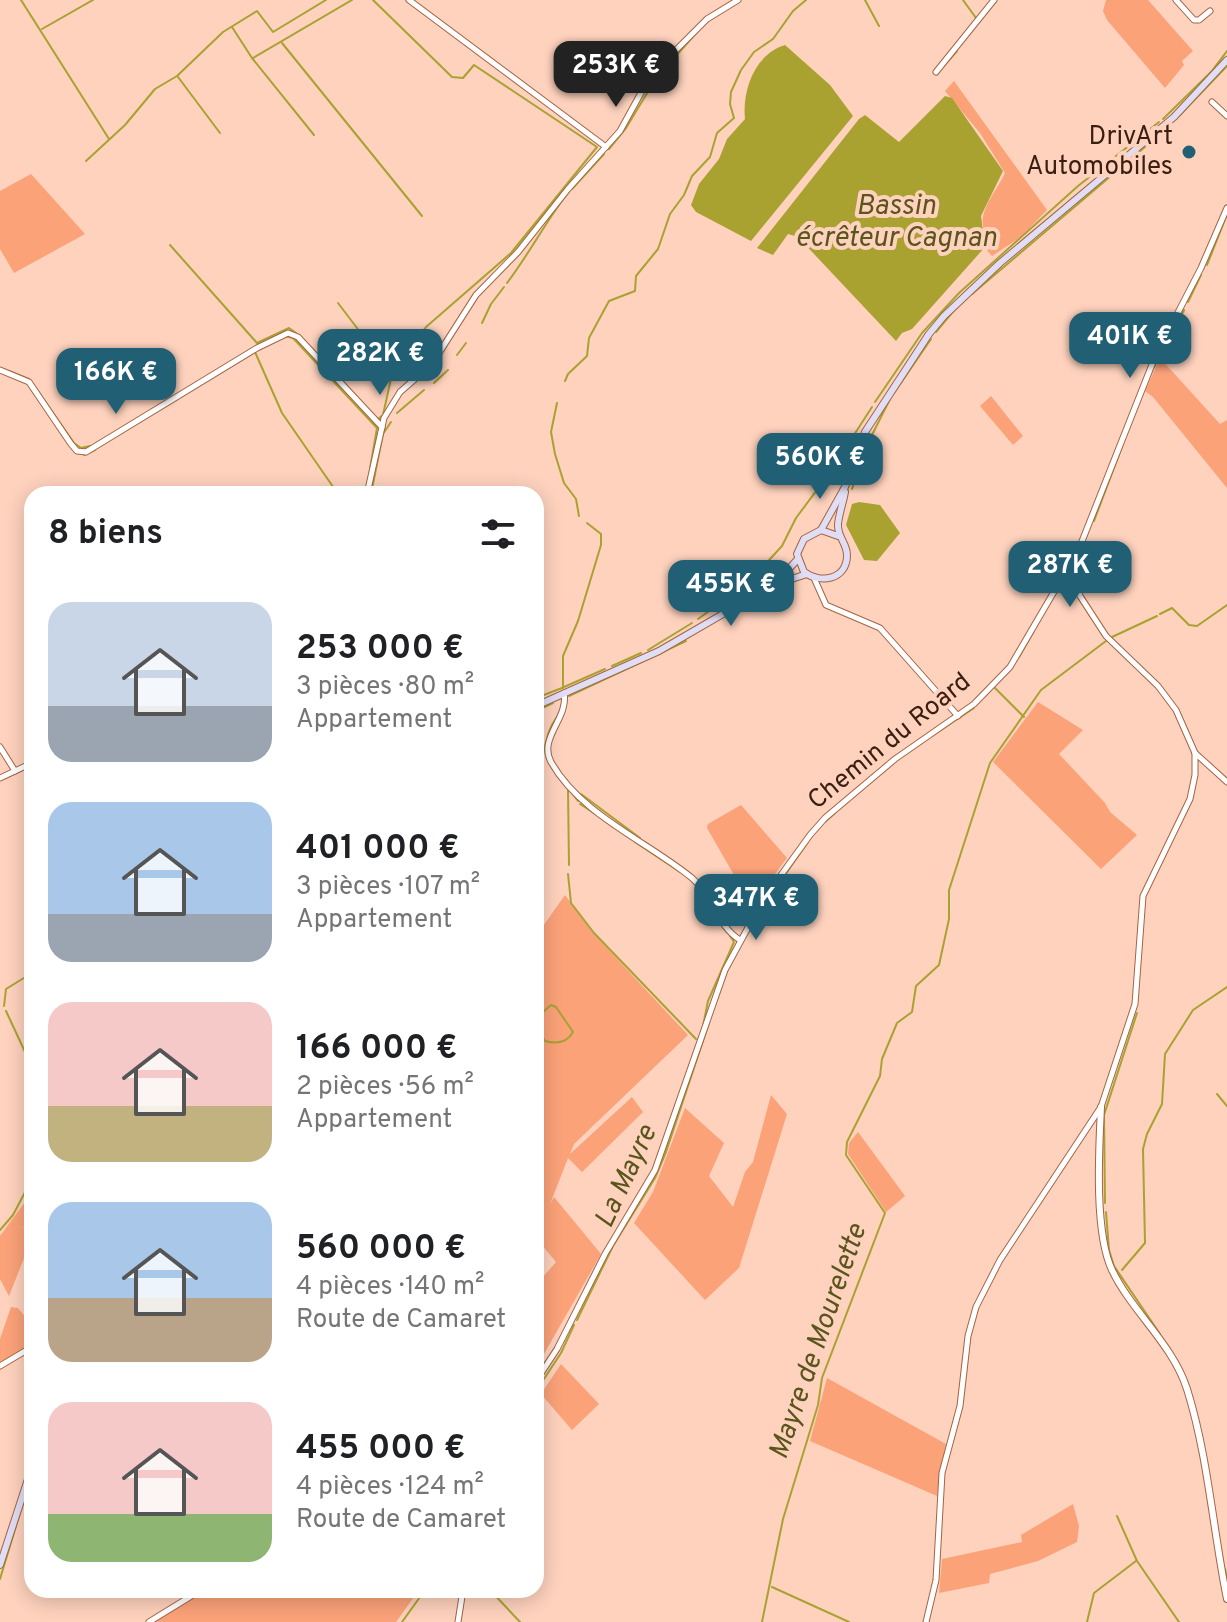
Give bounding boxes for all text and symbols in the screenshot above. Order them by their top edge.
pin: 253K € [551,41,681,109]
text: 253K € [572,50,660,83]
place label: DrivArt Automobiles [1026,121,1173,184]
marker: DrivArt Automobiles [1180,143,1198,161]
water label: Bassin écrêteur Cagnan [795,189,997,257]
pin: 401K € [1065,312,1195,380]
text: 401K € [1087,321,1173,354]
pin: 282K € [315,329,445,397]
text: 282K € [335,338,425,371]
pin: 166K € [51,348,181,416]
text: 166K € [74,357,158,390]
pin: 560K € [755,433,885,501]
text: 560K € [775,442,865,475]
icon: filters [476,512,520,556]
text: 8 biens [48,513,163,556]
pin: 287K € [1005,541,1135,609]
text: 287K € [1027,550,1114,583]
pin: 455K € [666,560,796,628]
text: 455K € [686,569,776,602]
text: 253 000 € [296,628,464,671]
icon: home [112,634,208,730]
street label: Chemin du Roard [802,666,978,818]
text: 3 pièces · 80 m² [296,671,474,704]
text: Appartement [296,704,452,737]
text: 401 000 € [296,828,460,871]
icon: home [112,834,208,930]
text: 3 pièces · 107 m² [296,871,480,904]
pin: 347K € [691,874,821,942]
text: 347K € [712,883,800,916]
text: Appartement [296,904,452,937]
text: 166 000 € [296,1028,457,1071]
icon: home [112,1034,208,1130]
text: 2 pièces · 56 m² [296,1071,474,1104]
text: Appartement [296,1104,452,1137]
water label: La Mayre [588,1119,667,1234]
water label: Mayre de Mourelette [762,1219,876,1464]
text: 560 000 € [296,1228,466,1271]
icon: home [112,1234,208,1330]
text: 4 pièces · 140 m² [296,1271,484,1304]
text: Route de Camaret [296,1304,506,1337]
text: 455 000 € [296,1428,465,1471]
icon: home [112,1434,208,1530]
text: 4 pièces · 124 m² [296,1471,484,1504]
text: Route de Camaret [296,1504,506,1537]

